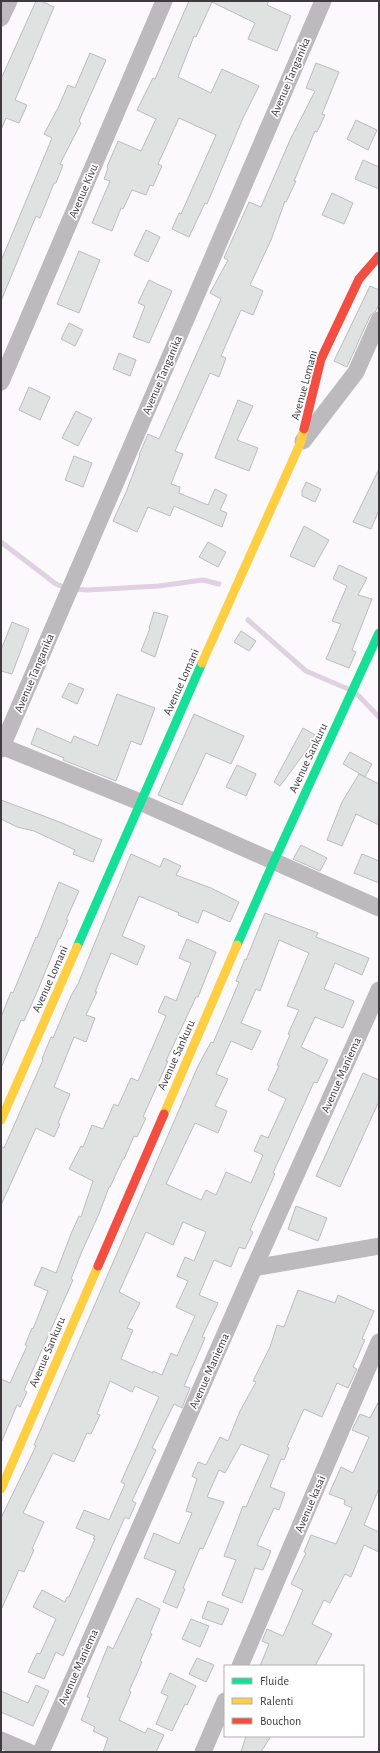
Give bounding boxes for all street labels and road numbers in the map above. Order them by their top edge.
street label: Avenue Tanganika [268,35,312,118]
street label: Avenue Kivu [66,162,100,220]
street label: Avenue Tanganika [140,333,184,416]
street label: Avenue Lomani [289,349,319,421]
street label: Avenue Tanganika [12,631,56,714]
street label: Avenue Lomani [161,647,201,717]
street label: Avenue Sankuru [287,721,329,795]
street label: Avenue Lomani [30,944,70,1014]
street label: Avenue Sankuru [155,1018,197,1092]
street label: Avenue Maniema [319,1035,363,1115]
street label: Avenue Sankuru [27,1315,67,1389]
street label: Avenue Maniema [187,1331,231,1411]
street label: Avenue kasai [293,1474,327,1534]
street label: Avenue Maniema [56,1627,100,1707]

